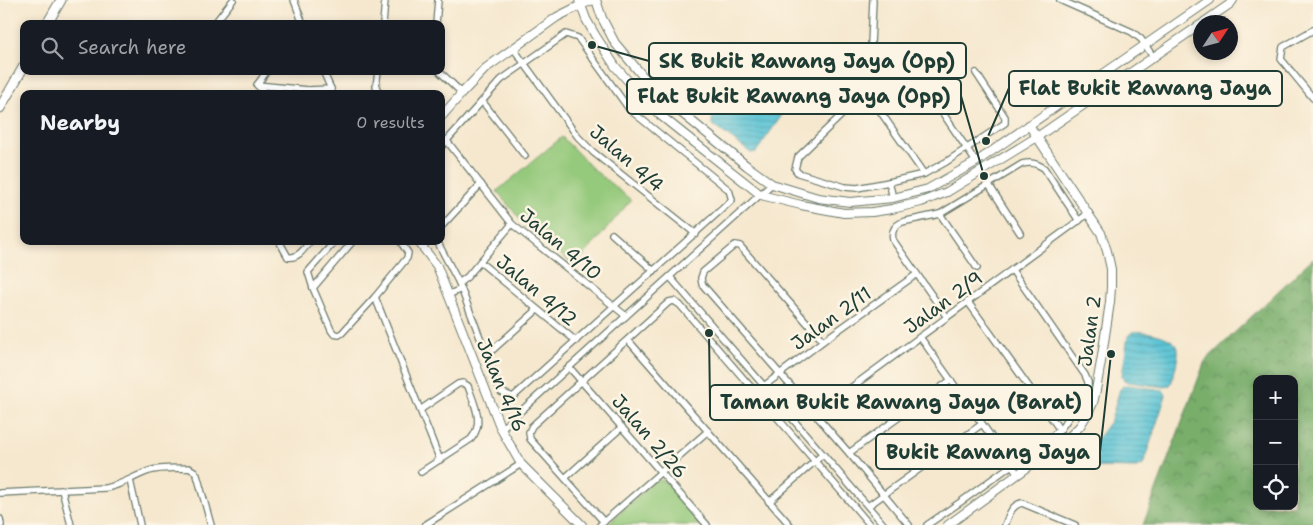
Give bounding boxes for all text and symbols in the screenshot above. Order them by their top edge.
north arrow [1193,15,1238,60]
search box [20,20,445,75]
icon: search [38,34,66,62]
text: Search here [78,35,187,60]
callout: SK Bukit Rawang Jaya (Opp) [649,43,966,78]
text: SK Bukit Rawang Jaya (Opp) [659,48,955,74]
callout: Flat Bukit Rawang Jaya [1009,71,1282,106]
text: Flat Bukit Rawang Jaya [1019,75,1272,101]
callout: Flat Bukit Rawang Jaya (Opp) [627,79,961,114]
text: Flat Bukit Rawang Jaya (Opp) [637,83,951,109]
text: Nearby [40,109,120,137]
text: 0 results [356,112,425,133]
street label: Jalan 4/4 [584,119,669,198]
street label: Jalan 4/10 [515,203,607,286]
street label: Jalan 4/12 [491,249,582,332]
street label: Jalan 2/9 [899,265,988,339]
street label: Jalan 2/11 [786,281,876,356]
street label: Jalan 2 [1072,294,1107,368]
street label: Jalan 4/16 [471,335,532,436]
map controls [1253,375,1298,510]
button: + [1253,375,1298,420]
callout: Taman Bukit Rawang Jaya (Barat) [710,385,1092,420]
street label: Jalan 2/26 [606,389,693,484]
text: Taman Bukit Rawang Jaya (Barat) [720,389,1082,415]
button: − [1253,420,1298,465]
callout: Bukit Rawang Jaya [876,434,1100,469]
text: Bukit Rawang Jaya [886,439,1090,465]
button: locate [1253,465,1298,510]

